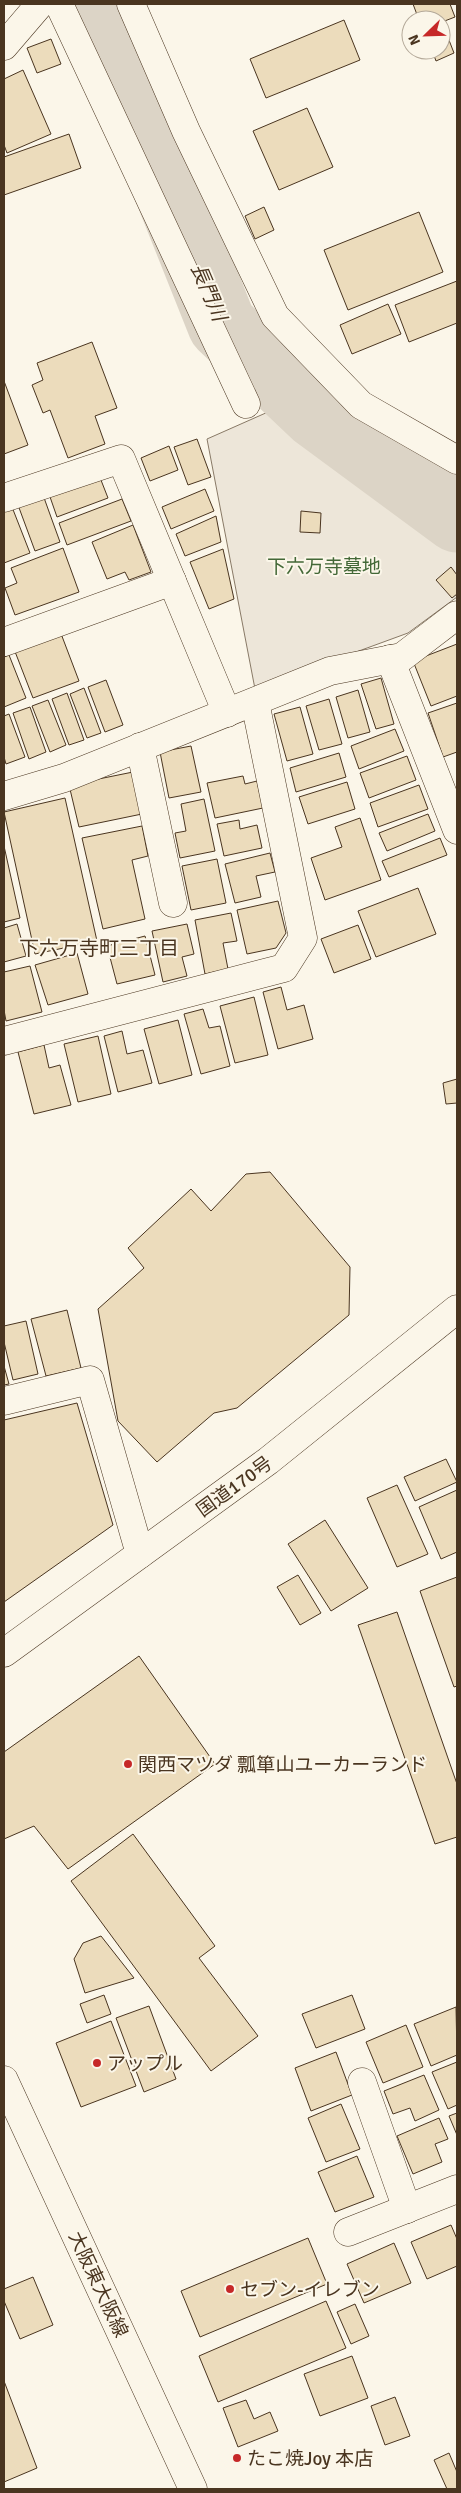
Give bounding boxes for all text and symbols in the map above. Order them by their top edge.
north arrow [401,10,451,60]
text: N [405,32,424,48]
water label: 長門川 [185,260,233,327]
park label: 下六万寺墓地 [267,555,381,579]
district label: 下六万寺町三丁目 [19,936,179,961]
street label: 国道170号 [192,1451,277,1522]
place label: 関西マツダ 瓢箪山ユーカーランド [138,1753,427,1777]
marker: 関西マツダ 瓢箪山ユーカーランド [122,1758,134,1770]
place label: アップル [107,2052,183,2076]
marker: アップル [91,2057,103,2069]
street label: 大阪東大阪線 [63,2228,133,2341]
place label: セブン-イレブン [240,2278,380,2302]
marker: セブン-イレブン [224,2283,236,2295]
place label: たこ焼Joy 本店 [247,2447,373,2471]
marker: たこ焼Joy 本店 [231,2452,243,2464]

